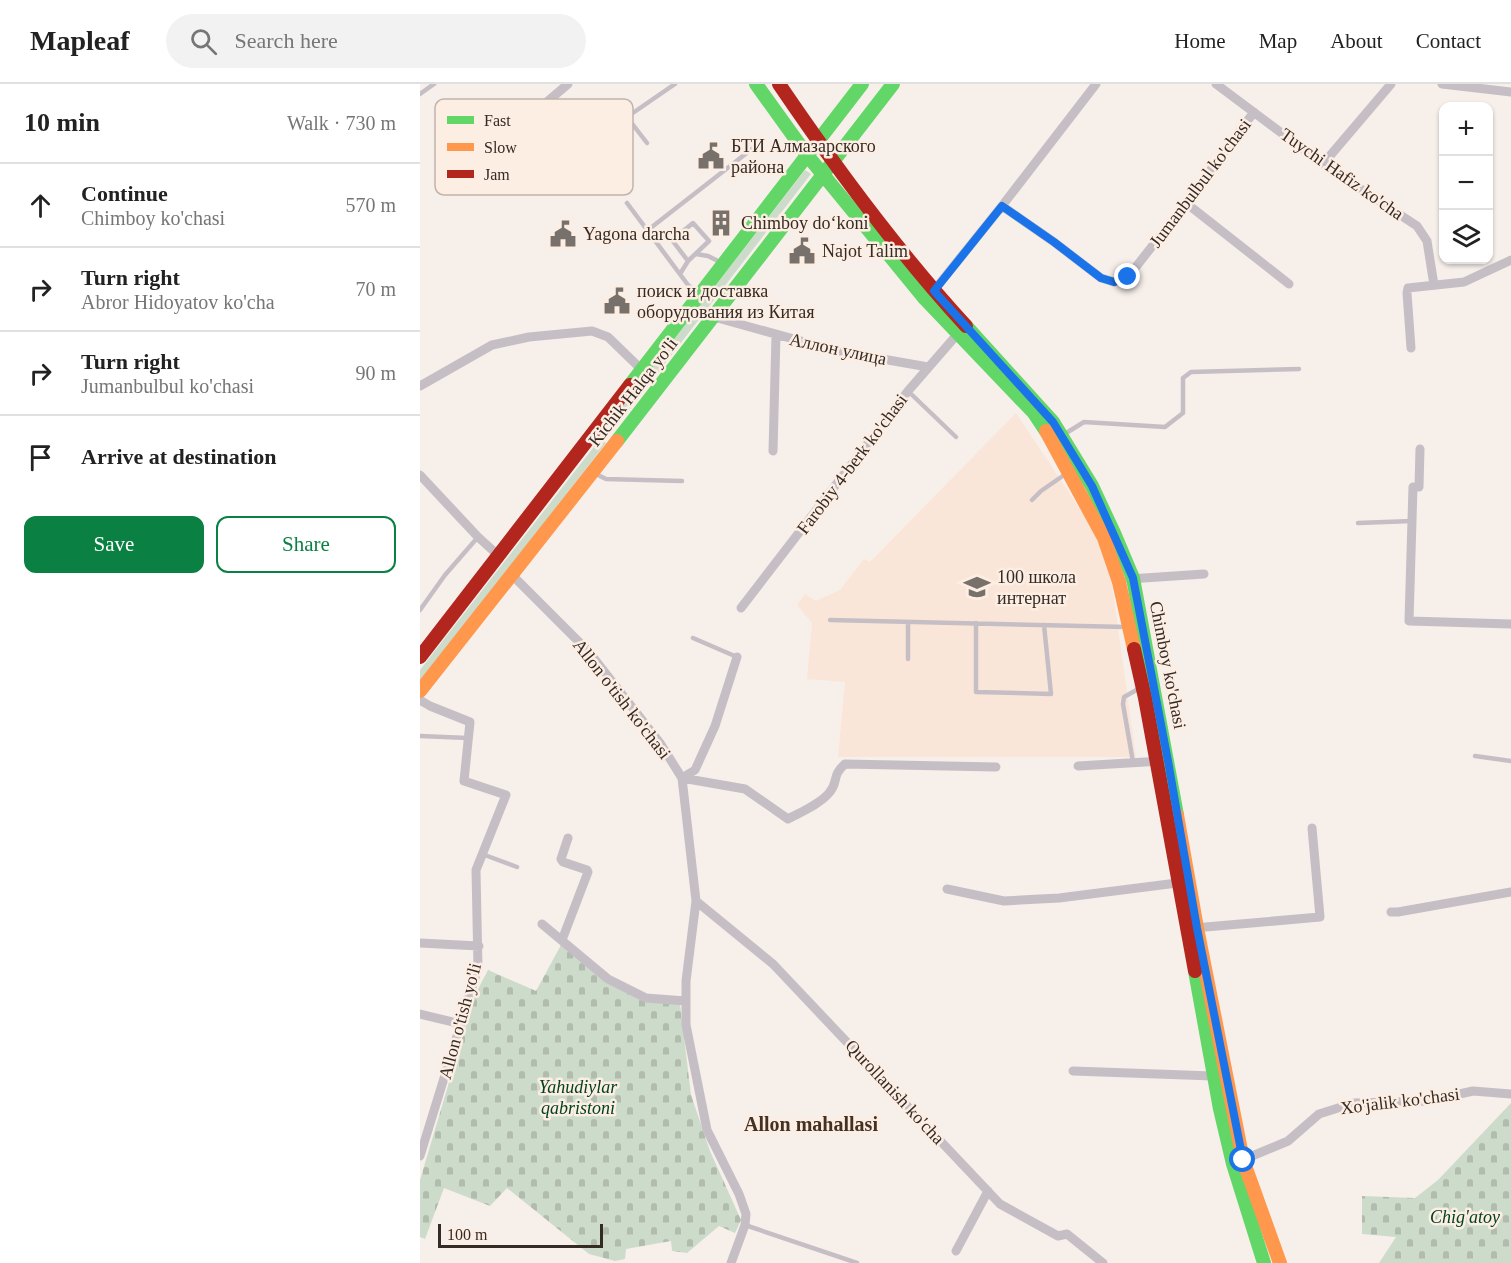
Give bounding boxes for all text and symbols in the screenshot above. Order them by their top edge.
search box [166,14,586,68]
text: Mapleaf [30,25,130,56]
icon: search [187,25,220,58]
text: Search here [235,28,338,53]
text: Home [1174,29,1226,53]
text: Map [1259,29,1297,53]
text: About [1330,29,1383,53]
text: Contact [1416,29,1481,53]
legend [435,99,633,195]
map controls [1439,102,1493,264]
button: + [1439,102,1493,156]
text: 10 min [24,108,100,137]
text: Walk · 730 m [287,112,396,134]
text: Fast [484,112,511,129]
street label: Jumanbulbul ko'chasi [1145,115,1255,251]
street label: Tuychi Hafiz ko'cha [1277,124,1407,224]
place label: БТИ Алмазарского района [731,136,876,177]
text: Slow [484,139,517,156]
public building icon: БТИ Алмазарского района [696,141,726,171]
button: − [1439,156,1493,210]
text: Jam [484,166,510,183]
text: Continue [81,181,168,206]
icon: ahead [24,189,57,222]
text: 570 m [345,194,396,216]
text: Chimboy ko'chasi [81,207,225,229]
building icon: Chimboy doʻkoni [706,208,736,238]
button: layers [1439,210,1493,264]
place label: Chimboy doʻkoni [741,213,869,233]
public building icon: Yagona darcha [548,219,578,249]
place label: Yagona darcha [583,224,690,244]
public building icon: Najot Talim [787,236,817,266]
place label: Najot Talim [822,241,908,261]
route end [1114,263,1140,289]
text: Turn right [81,265,180,290]
icon: right [24,273,57,306]
text: 70 m [355,278,396,300]
place label: поиск и доставка оборудования из Китая [637,281,814,322]
public building icon: поиск и доставка оборудования из Китая [602,286,632,316]
text: Abror Hidoyatov ko'cha [81,291,275,313]
street label: Аллон улица [788,329,888,369]
street label: Kichik Halqa yo'li [584,334,682,450]
text: Turn right [81,349,180,374]
icon: right [24,357,57,390]
text: 90 m [355,362,396,384]
text: Jumanbulbul ko'chasi [81,375,254,397]
street label: Farobiy 4-berk ko'chasi [793,390,911,538]
icon: arrive [24,441,57,474]
text: Arrive at destination [81,444,277,469]
button: Save [24,516,204,573]
button: Share [216,516,396,573]
place label: 100 школа интернат [997,567,1076,608]
school or university icon: 100 школа интернат [962,572,992,602]
street label: Chimboy ko'chasi [1146,599,1190,731]
street label: Allon o'tish ko'chasi [569,635,675,763]
street label: Allon o'tish yo'li [435,961,485,1081]
street label: Qurollanish ko'cha [841,1036,949,1148]
park label: Yahudiylar qabristoni [539,1077,618,1118]
street label: Xo'jalik ko'chasi [1339,1084,1461,1118]
district label: Allon mahallasi [744,1113,878,1135]
route start [1229,1146,1255,1172]
park label: Chig'atoy [1430,1207,1500,1227]
scale bar [438,1221,603,1248]
text: 100 m [447,1226,487,1243]

